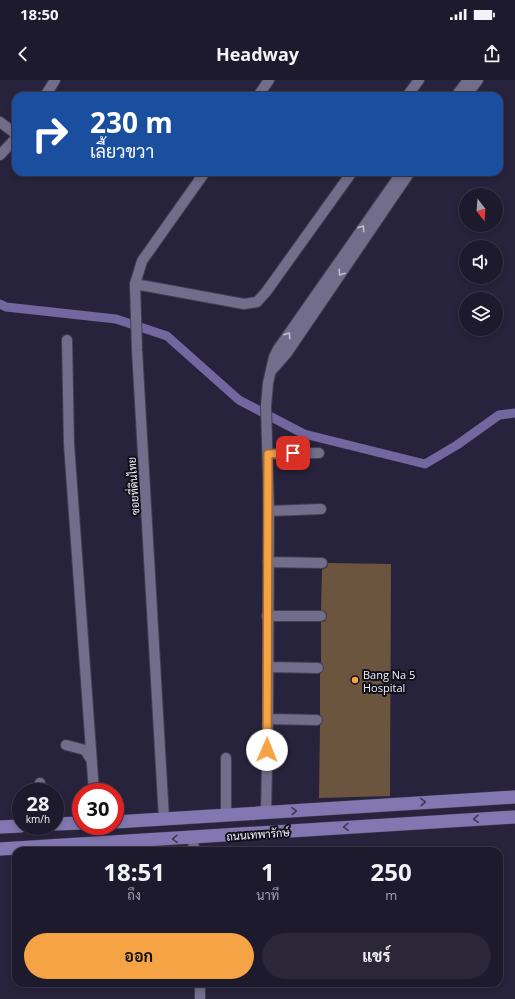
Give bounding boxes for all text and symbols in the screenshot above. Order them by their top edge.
text: 18:50 [20,4,59,24]
text: Headway [216,42,299,66]
icon: back [12,43,34,65]
icon: share [481,43,503,65]
text: 230 m [90,103,173,141]
icon: right [24,108,76,160]
text: เลี้ยวขวา [90,139,154,163]
north arrow [459,188,503,232]
map controls [459,188,503,336]
one-way arrow [357,225,364,232]
button: sound [459,240,503,284]
one-way arrow [339,269,346,276]
button: layers [459,292,503,336]
one-way arrow [283,332,290,339]
pin [276,436,310,470]
icon: arrive [282,442,304,464]
street label: ซอยที่ดินไทย [120,457,143,516]
place label: Bang Na 5 Hospital [363,667,415,695]
marker: Bang Na 5 Hospital [350,675,360,685]
position arrow [246,729,288,771]
speed limit sign: 30 [72,783,124,835]
text: 28 [27,790,49,817]
one-way arrow [420,798,426,806]
one-way arrow [291,806,297,815]
text: km/h [26,812,50,826]
one-way arrow [473,814,479,823]
one-way arrow [343,823,349,832]
street label: ถนนเทพารักษ์ [226,824,291,844]
one-way arrow [172,834,178,843]
text: 18:51 [103,855,165,888]
text: 1 [261,855,275,888]
text: 250 [371,855,412,888]
text: ถึง [127,886,141,904]
text: นาที [256,886,279,904]
text: m [385,886,397,904]
button: ออก [24,933,254,979]
button: แชร์ [262,933,491,979]

